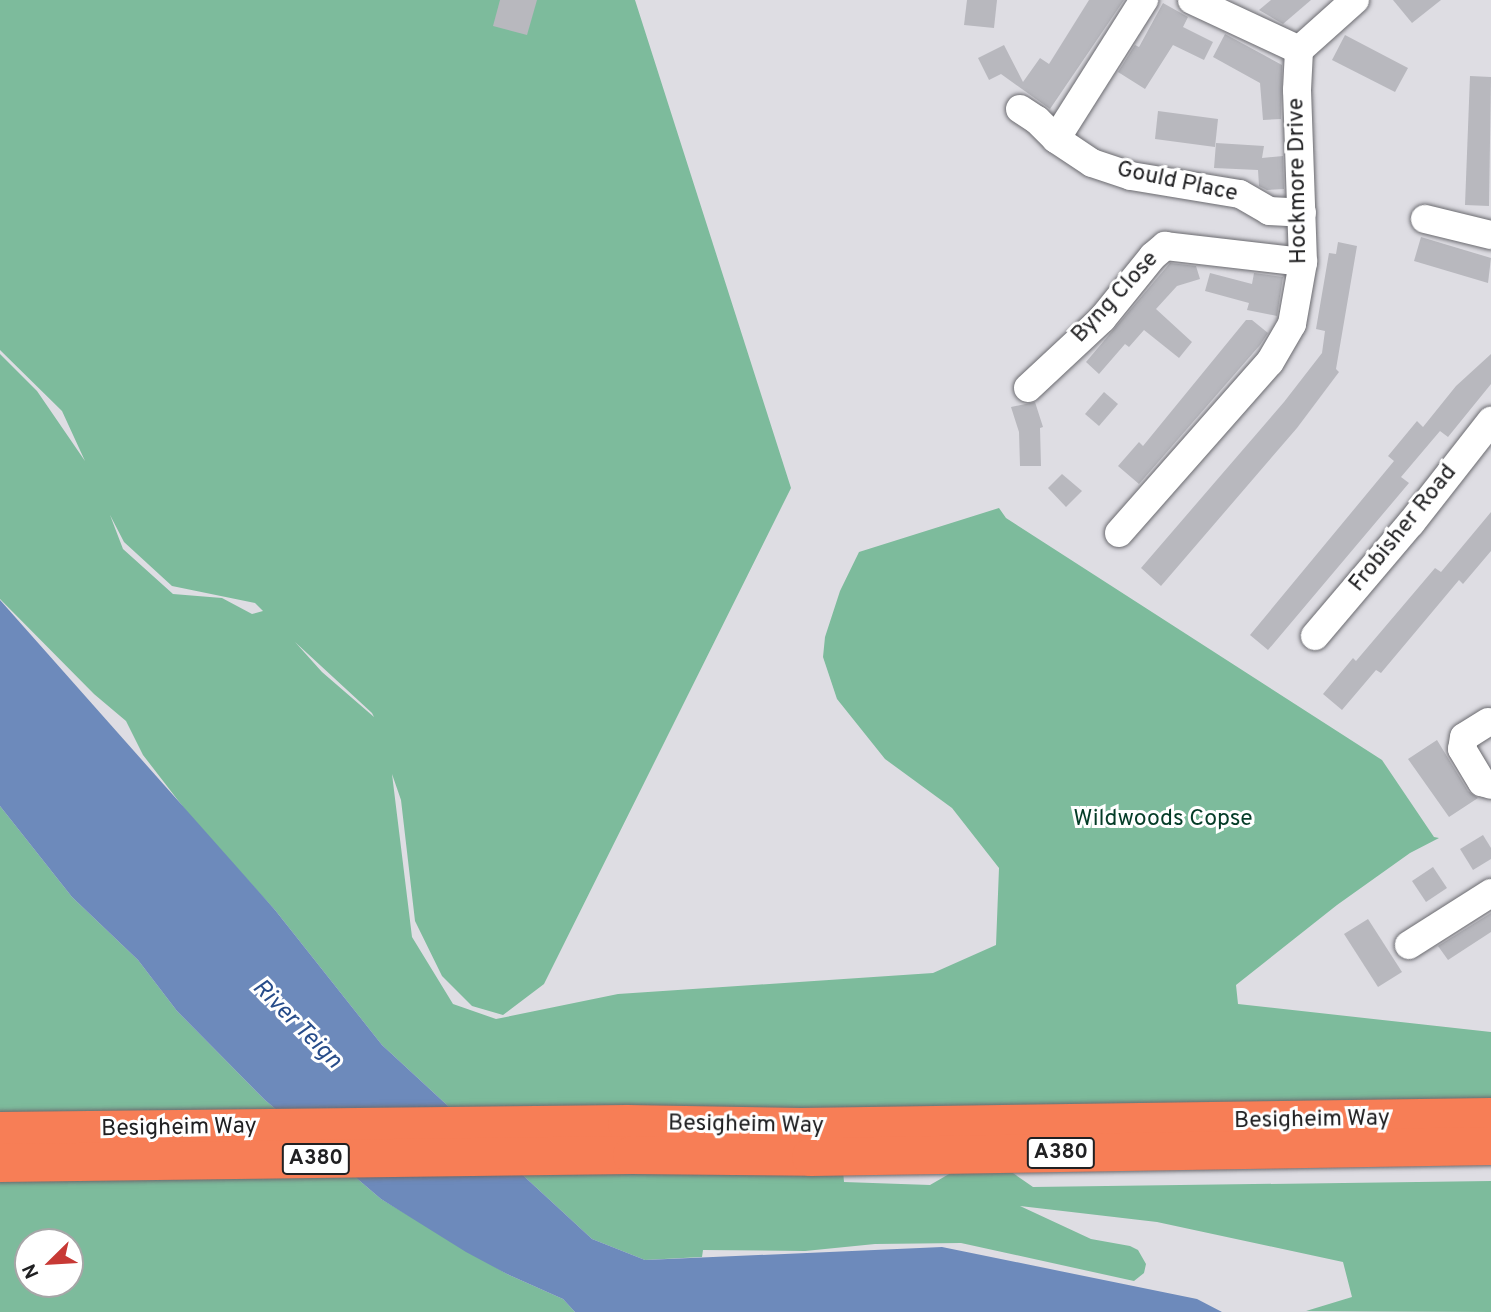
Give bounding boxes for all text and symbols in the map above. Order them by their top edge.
street label: Hockmore Drive [1284,98,1314,264]
street label: Gould Place [1114,157,1240,209]
street label: Byng Close [1067,247,1165,349]
street label: Frobisher Road [1344,460,1464,598]
park label: Wildwoods Copse [1073,806,1253,834]
water label: River Teign [245,974,347,1076]
street label: Besigheim Way [1234,1106,1390,1136]
street label: Besigheim Way [668,1111,824,1141]
street label: Besigheim Way [101,1114,257,1144]
road number: A380 [1026,1136,1096,1170]
road number: A380 [281,1142,351,1176]
north arrow [14,1228,84,1298]
text: N [18,1260,45,1282]

